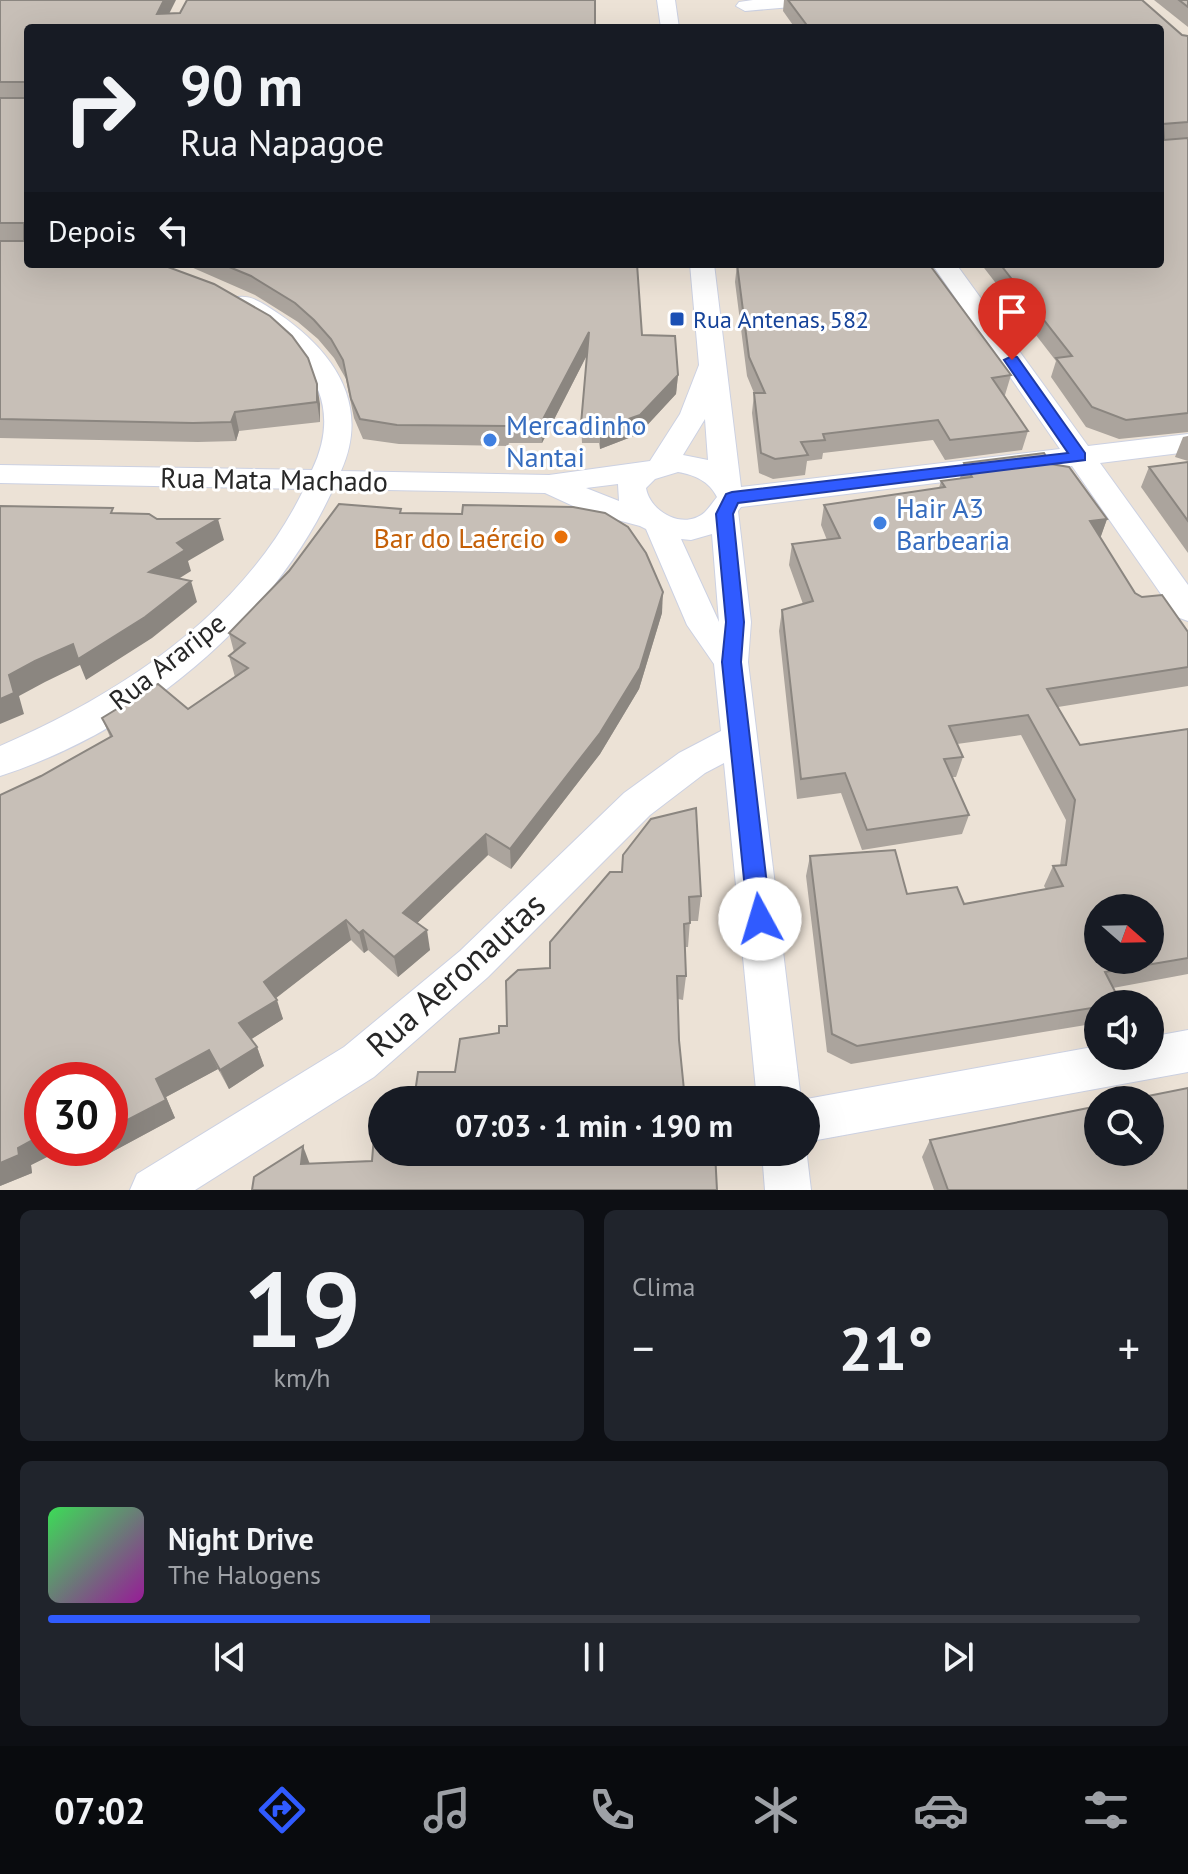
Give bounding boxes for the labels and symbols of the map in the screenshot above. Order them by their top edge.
pin [978,278,1046,360]
place label: Rua Antenas, 582 [693,304,869,335]
marker: Rua Antenas, 582 [668,310,686,328]
place label: Mercadinho Nantai [506,406,647,475]
marker: Mercadinho Nantai [481,431,499,449]
street label: Rua Mata Machado [160,459,388,499]
place label: Hair A3 Barbearia [896,489,1010,558]
marker: Hair A3 Barbearia [871,514,889,532]
place label: Bar do Laércio [374,519,545,556]
marker: Bar do Laércio [552,528,570,546]
street label: Rua Araripe [101,604,233,718]
position arrow [718,877,802,961]
street label: Rua Aeronautas [356,882,554,1066]
north arrow [1084,894,1164,974]
speed limit sign: 30 [24,1062,128,1166]

